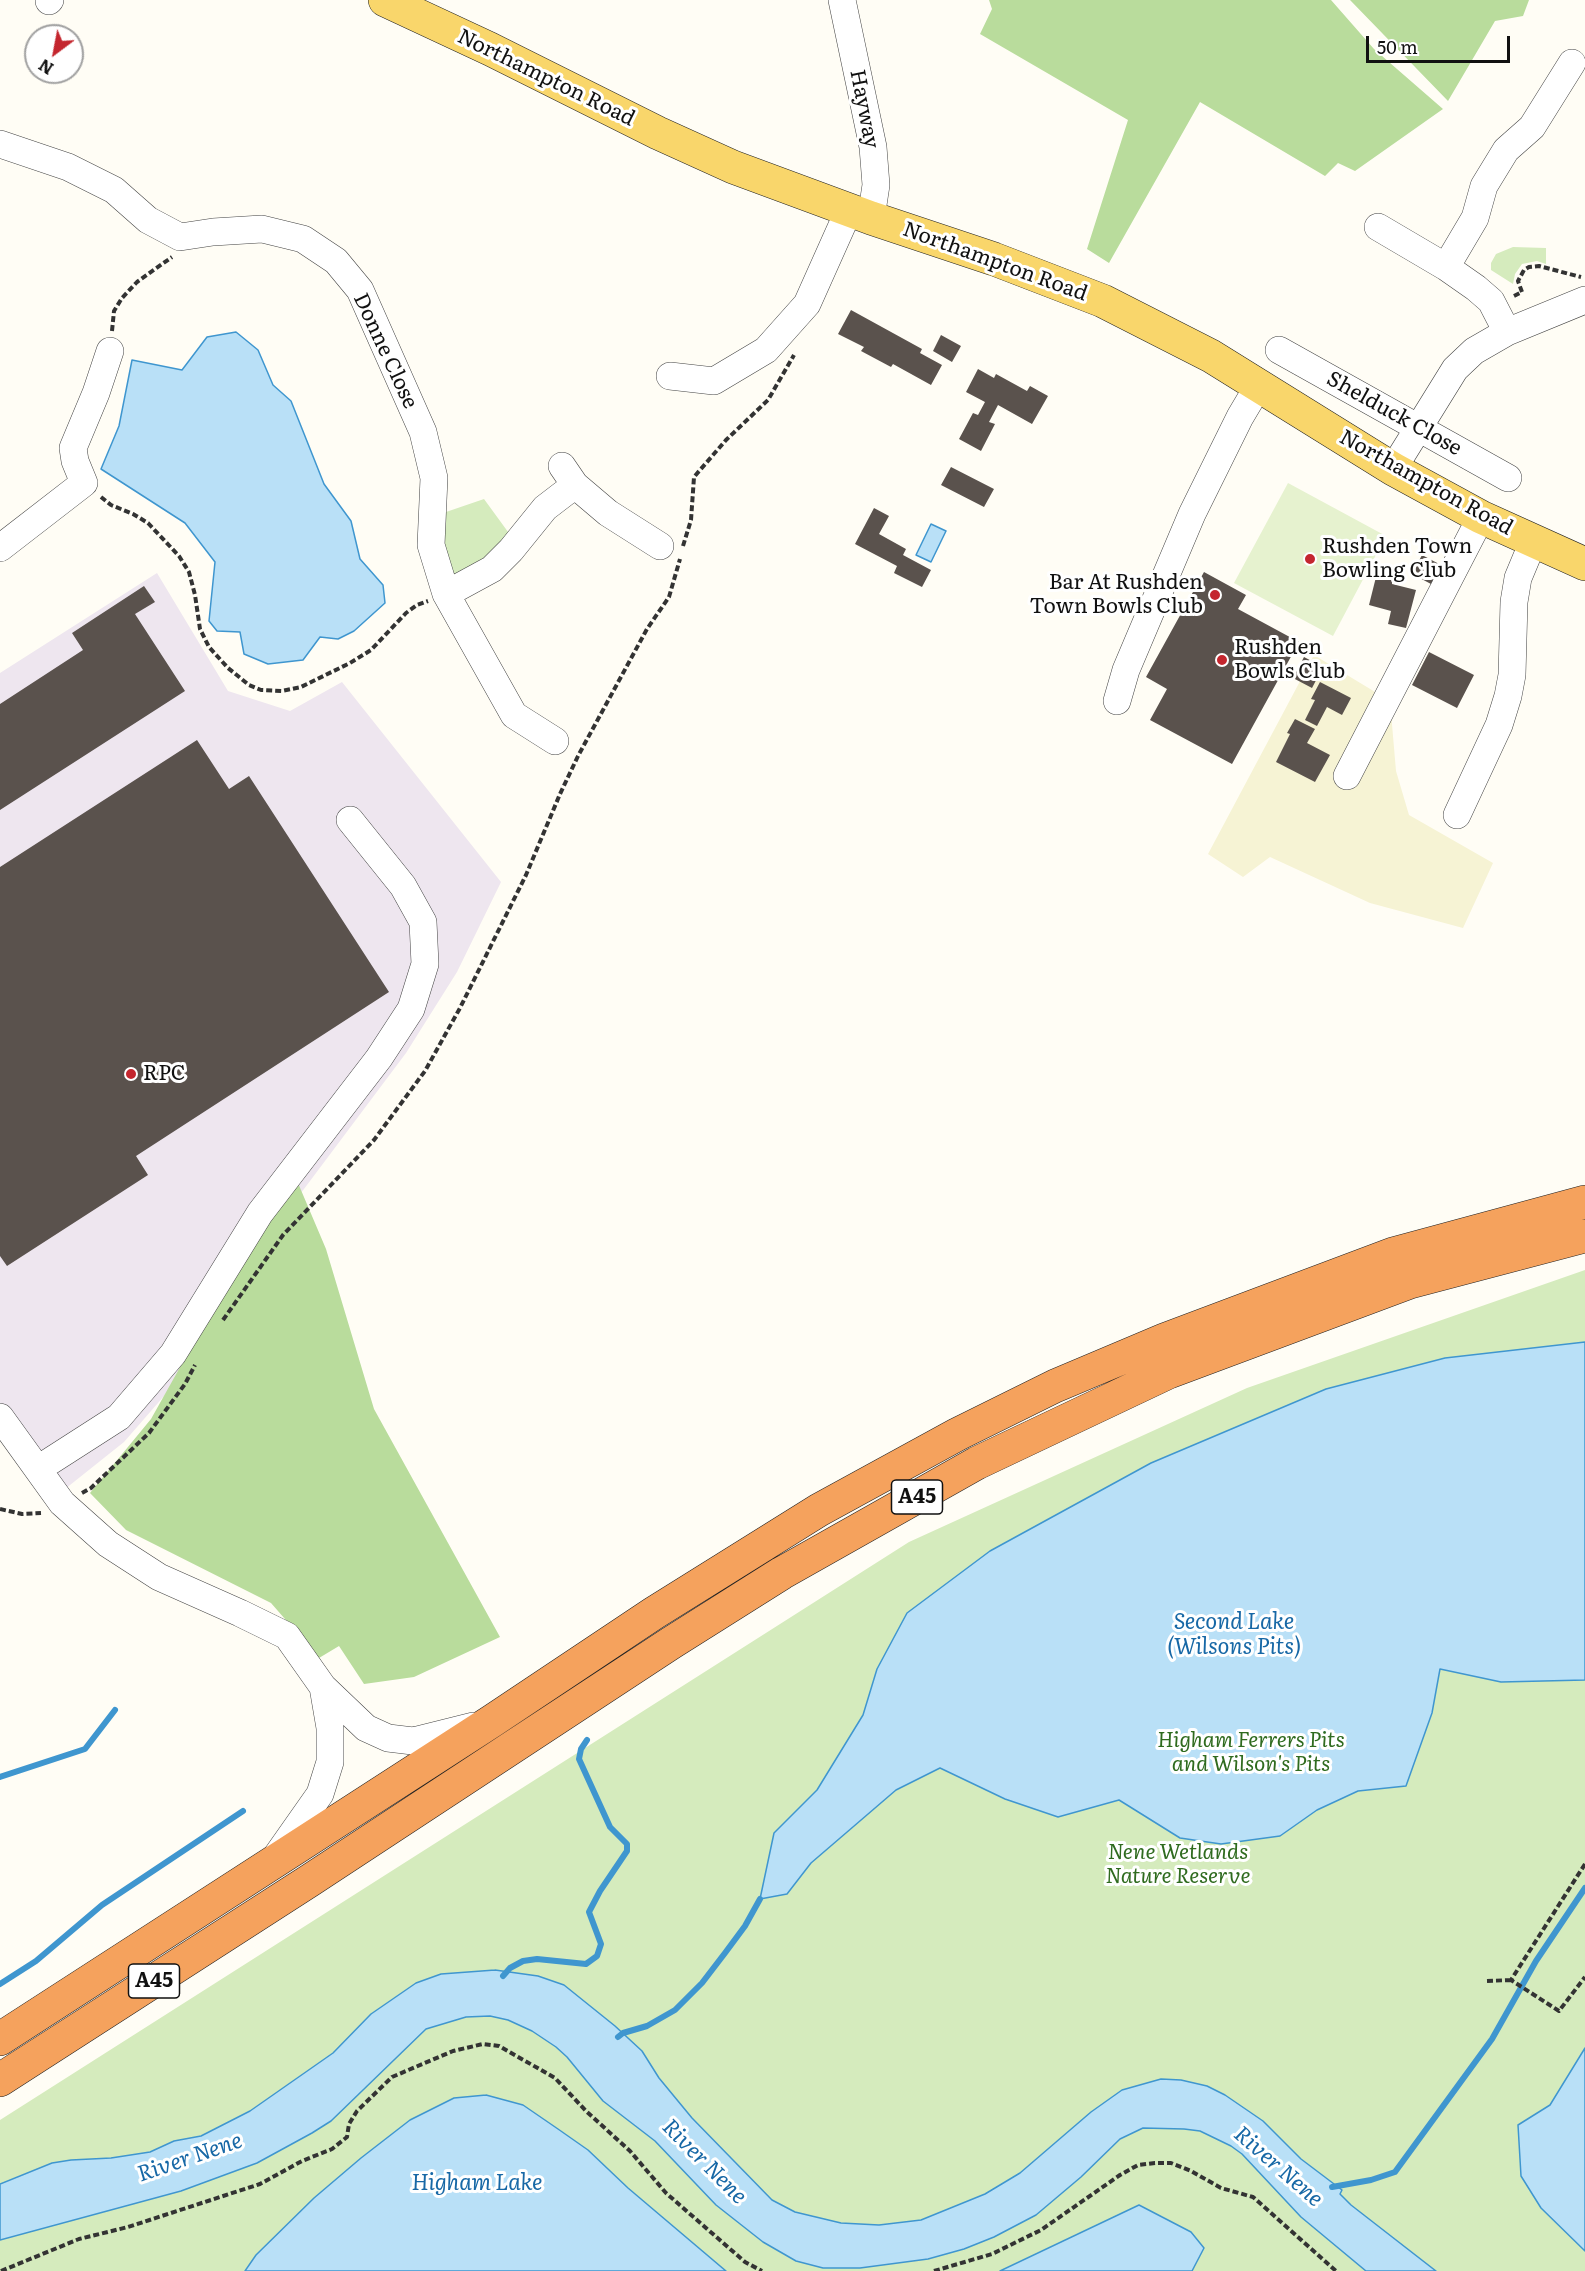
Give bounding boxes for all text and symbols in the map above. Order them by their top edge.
north arrow [24,24,84,84]
street label: Northampton Road [453,24,639,132]
scale bar [1369,24,1513,62]
text: 50 m [1377,33,1418,60]
text: N [33,54,58,81]
street label: Hayway [844,67,884,151]
street label: Northampton Road [899,217,1091,307]
street label: Donne Close [347,289,423,413]
street label: Shelduck Close [1322,366,1466,462]
street label: Northampton Road [1335,425,1517,541]
place label: Rushden Town Bowling Club [1322,534,1472,584]
marker: Rushden Town Bowling Club [1303,552,1317,566]
place label: Bar At Rushden Town Bowls Club [1030,570,1203,620]
marker: Bar At Rushden Town Bowls Club [1208,588,1222,602]
place label: Rushden Bowls Club [1234,635,1345,685]
marker: Rushden Bowls Club [1215,653,1229,667]
place label: RPC [143,1061,186,1087]
marker: RPC [124,1067,138,1081]
road number: A45 [892,1480,942,1514]
water label: Second Lake (Wilsons Pits) [1167,1610,1301,1662]
park label: Higham Ferrers Pits and Wilson's Pits [1157,1728,1345,1778]
park label: Nene Wetlands Nature Reserve [1105,1840,1251,1890]
road number: A45 [128,1964,180,1998]
water label: River Nene [656,2114,752,2210]
water label: River Nene [1228,2121,1328,2213]
water label: River Nene [134,2128,246,2188]
water label: Higham Lake [412,2171,542,2197]

